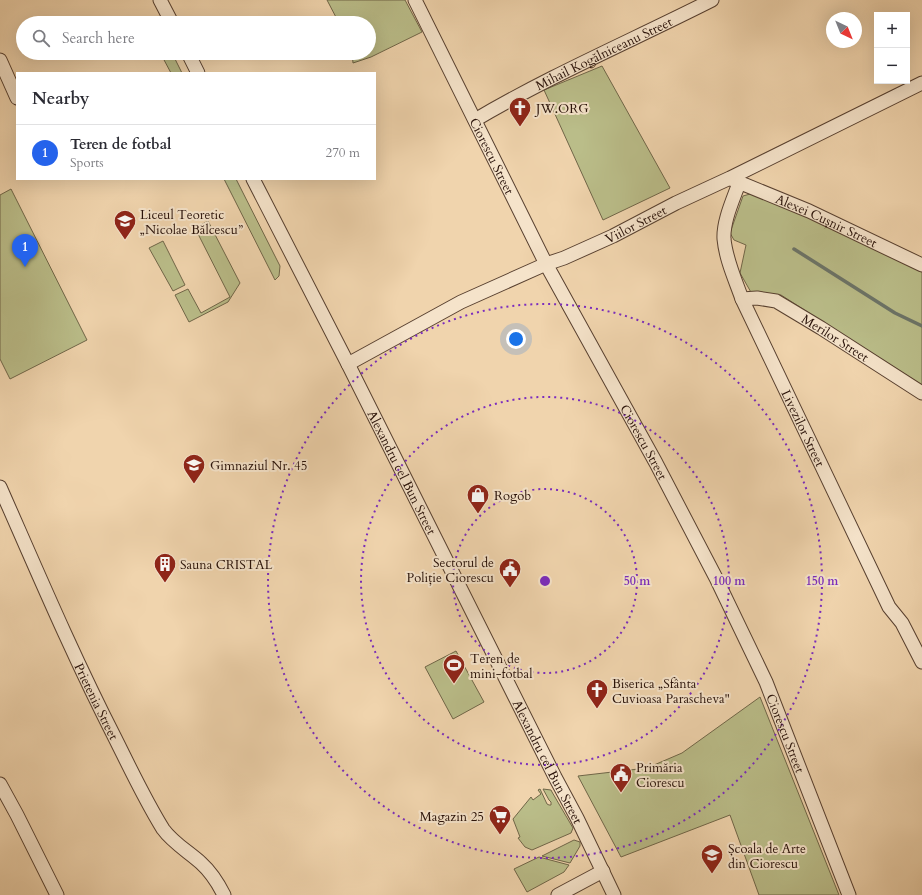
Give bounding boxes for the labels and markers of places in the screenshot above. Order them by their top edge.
church icon: JW.ORG [507,95,533,128]
place label: JW.ORG [534,100,589,118]
place label: Liceul Teoretic „Nicolae Bălcescu” [140,206,243,239]
school or university icon: Liceul Teoretic „Nicolae Bălcescu” [112,208,138,241]
pin: 1 [12,234,38,267]
school or university icon: Gimnaziul Nr. 45 [181,452,207,485]
place label: Gimnaziul Nr. 45 [210,457,307,475]
shop icon: Rogob [465,482,491,515]
place label: Rogob [494,487,531,505]
building icon: Sauna CRISTAL [152,551,178,584]
place label: Sectorul de Poliție Ciorescu [406,554,494,587]
place label: Sauna CRISTAL [180,556,272,574]
public building icon: Sectorul de Poliție Ciorescu [497,556,523,589]
centre of rings [538,574,552,588]
place label: Teren de mini-fotbal [470,650,533,683]
sports icon: Teren de mini-fotbal [441,652,467,685]
place label: Biserica „Sfânta Cuvioasa Parascheva" [612,675,730,708]
church icon: Biserica „Sfânta Cuvioasa Parascheva" [584,677,610,710]
place label: Primăria Ciorescu [636,759,685,792]
public building icon: Primăria Ciorescu [608,761,634,794]
supermarket icon: Magazin 25 [487,803,513,836]
place label: Magazin 25 [420,808,484,826]
place label: Școala de Arte din Ciorescu [728,840,806,873]
school or university icon: Școala de Arte din Ciorescu [699,842,725,875]

